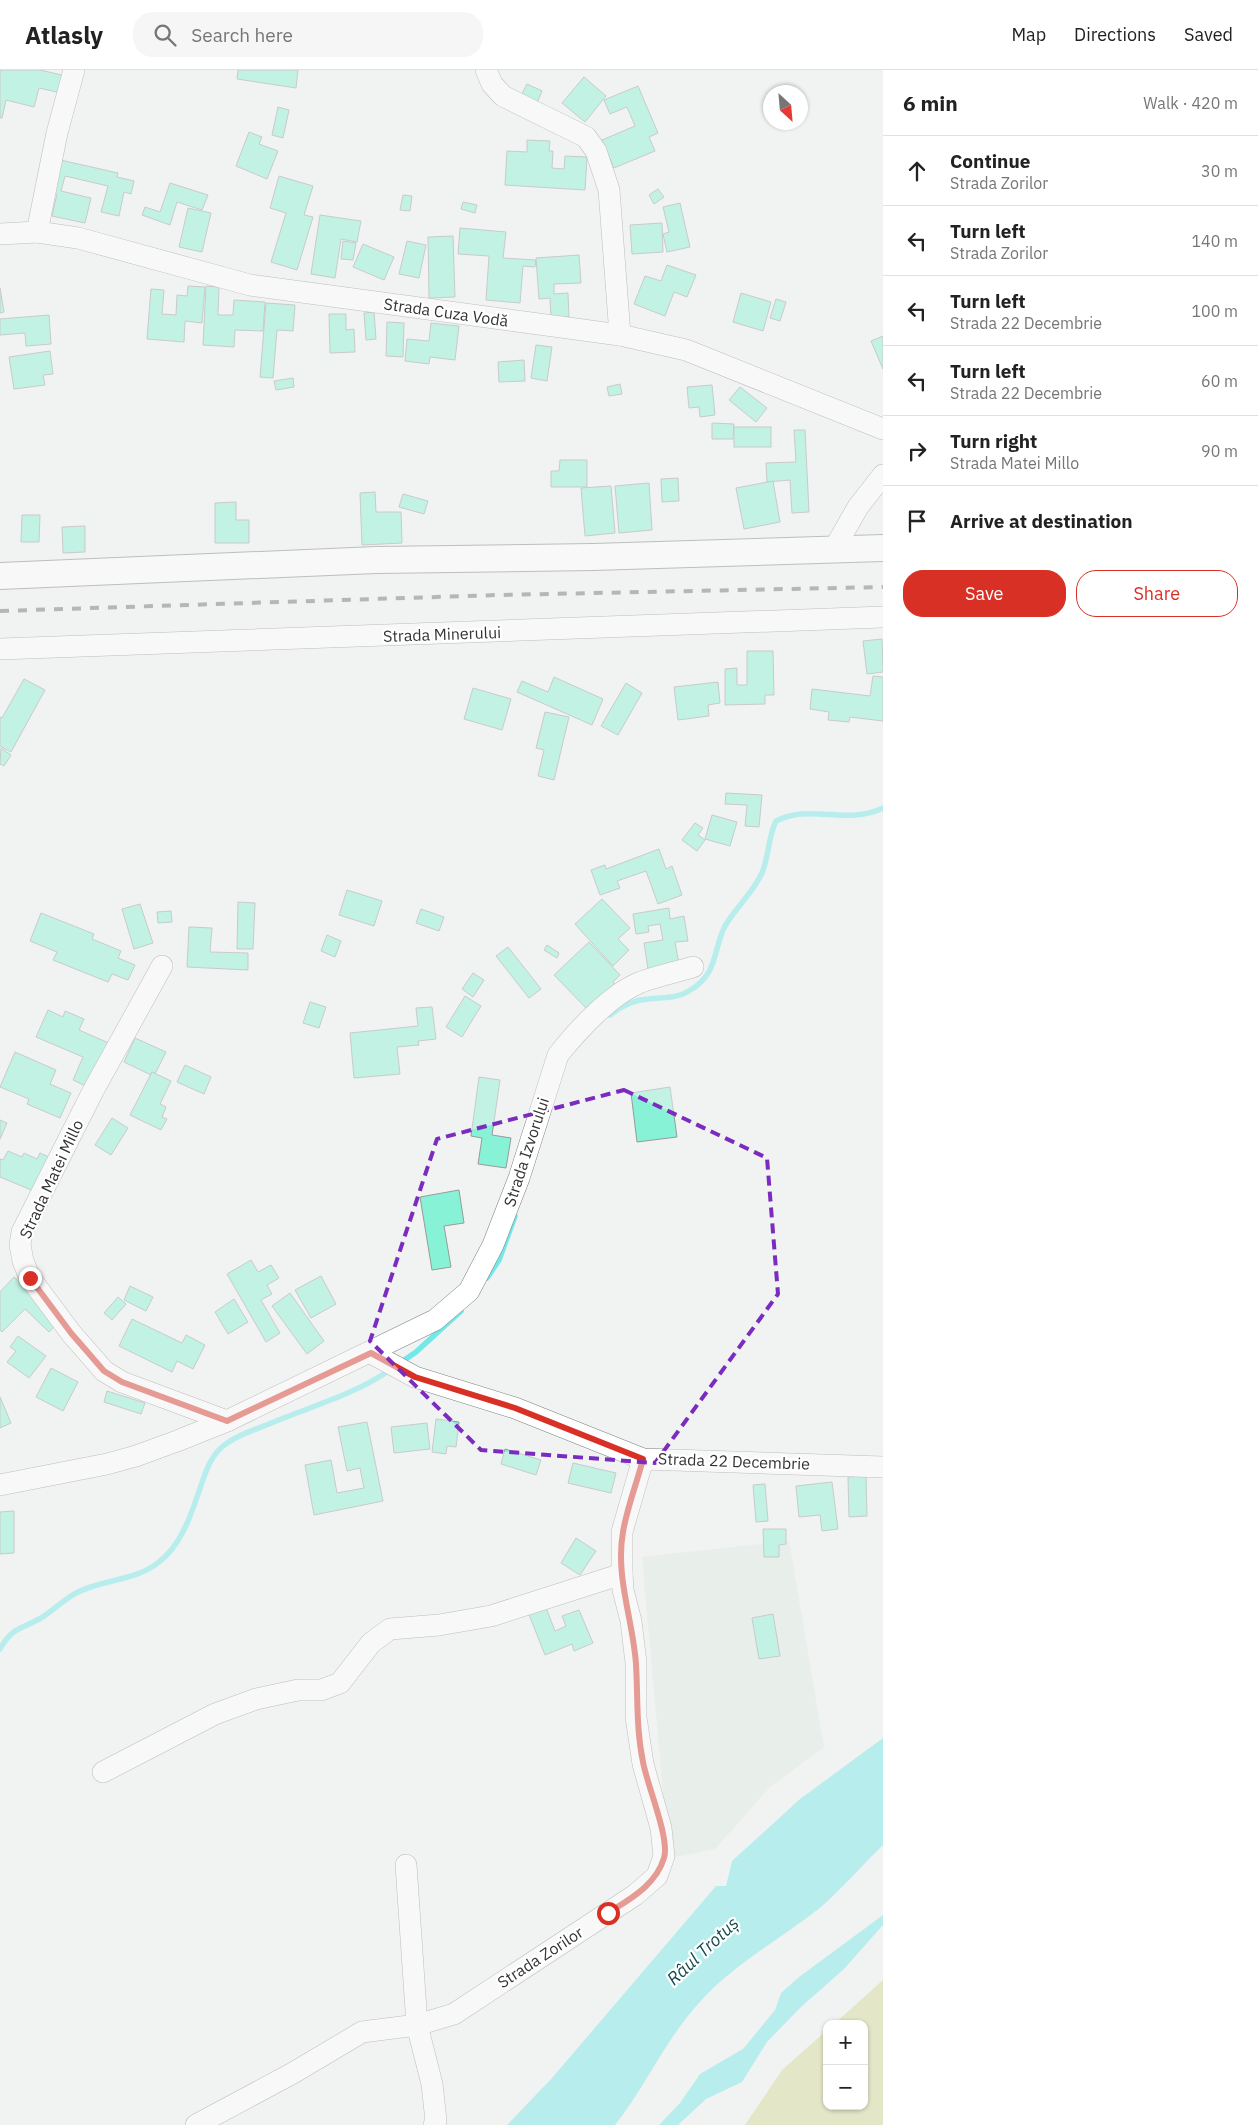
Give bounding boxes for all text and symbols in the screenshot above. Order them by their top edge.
search box [133,12,483,57]
text: Atlasly [25,19,103,51]
icon: search [151,21,179,49]
text: Search here [191,23,293,47]
text: Map [1011,23,1046,46]
text: Directions [1074,23,1156,46]
text: Saved [1184,23,1233,46]
north arrow [763,85,808,130]
text: 6 min [903,89,958,117]
text: Walk · 420 m [1143,93,1238,113]
text: Continue [950,149,1030,173]
icon: ahead [903,157,931,185]
text: 30 m [1201,161,1238,181]
text: Strada Zorilor [950,173,1048,193]
text: Turn left [950,219,1026,243]
icon: left [903,227,931,255]
text: 140 m [1191,231,1238,251]
text: Strada Zorilor [950,243,1048,263]
text: Turn left [950,289,1026,313]
street label: Strada Cuza Vodă [382,293,510,331]
icon: left [903,297,931,325]
text: 100 m [1191,301,1238,321]
text: Strada 22 Decembrie [950,313,1102,333]
text: Turn left [950,359,1026,383]
icon: left [903,367,931,395]
text: 60 m [1201,371,1238,391]
text: Strada 22 Decembrie [950,383,1102,403]
text: Turn right [950,429,1037,453]
icon: right [903,437,931,465]
text: 90 m [1201,441,1238,461]
text: Strada Matei Millo [950,453,1079,473]
icon: arrive [903,507,931,535]
text: Arrive at destination [950,509,1133,533]
button: Save [903,570,1066,617]
button: Share [1076,570,1238,617]
street label: Strada Minerului [383,622,501,646]
street label: Strada Izvorului [499,1095,553,1209]
street label: Strada Matei Millo [15,1116,87,1242]
route end [19,1267,42,1290]
street label: Strada 22 Decembrie [658,1448,811,1474]
route start [597,1902,620,1925]
water label: Râul Trotuș [662,1911,743,1990]
street label: Strada Zorilor [493,1922,587,1992]
map controls [823,2020,868,2110]
button: + [823,2020,868,2065]
button: − [823,2065,868,2110]

